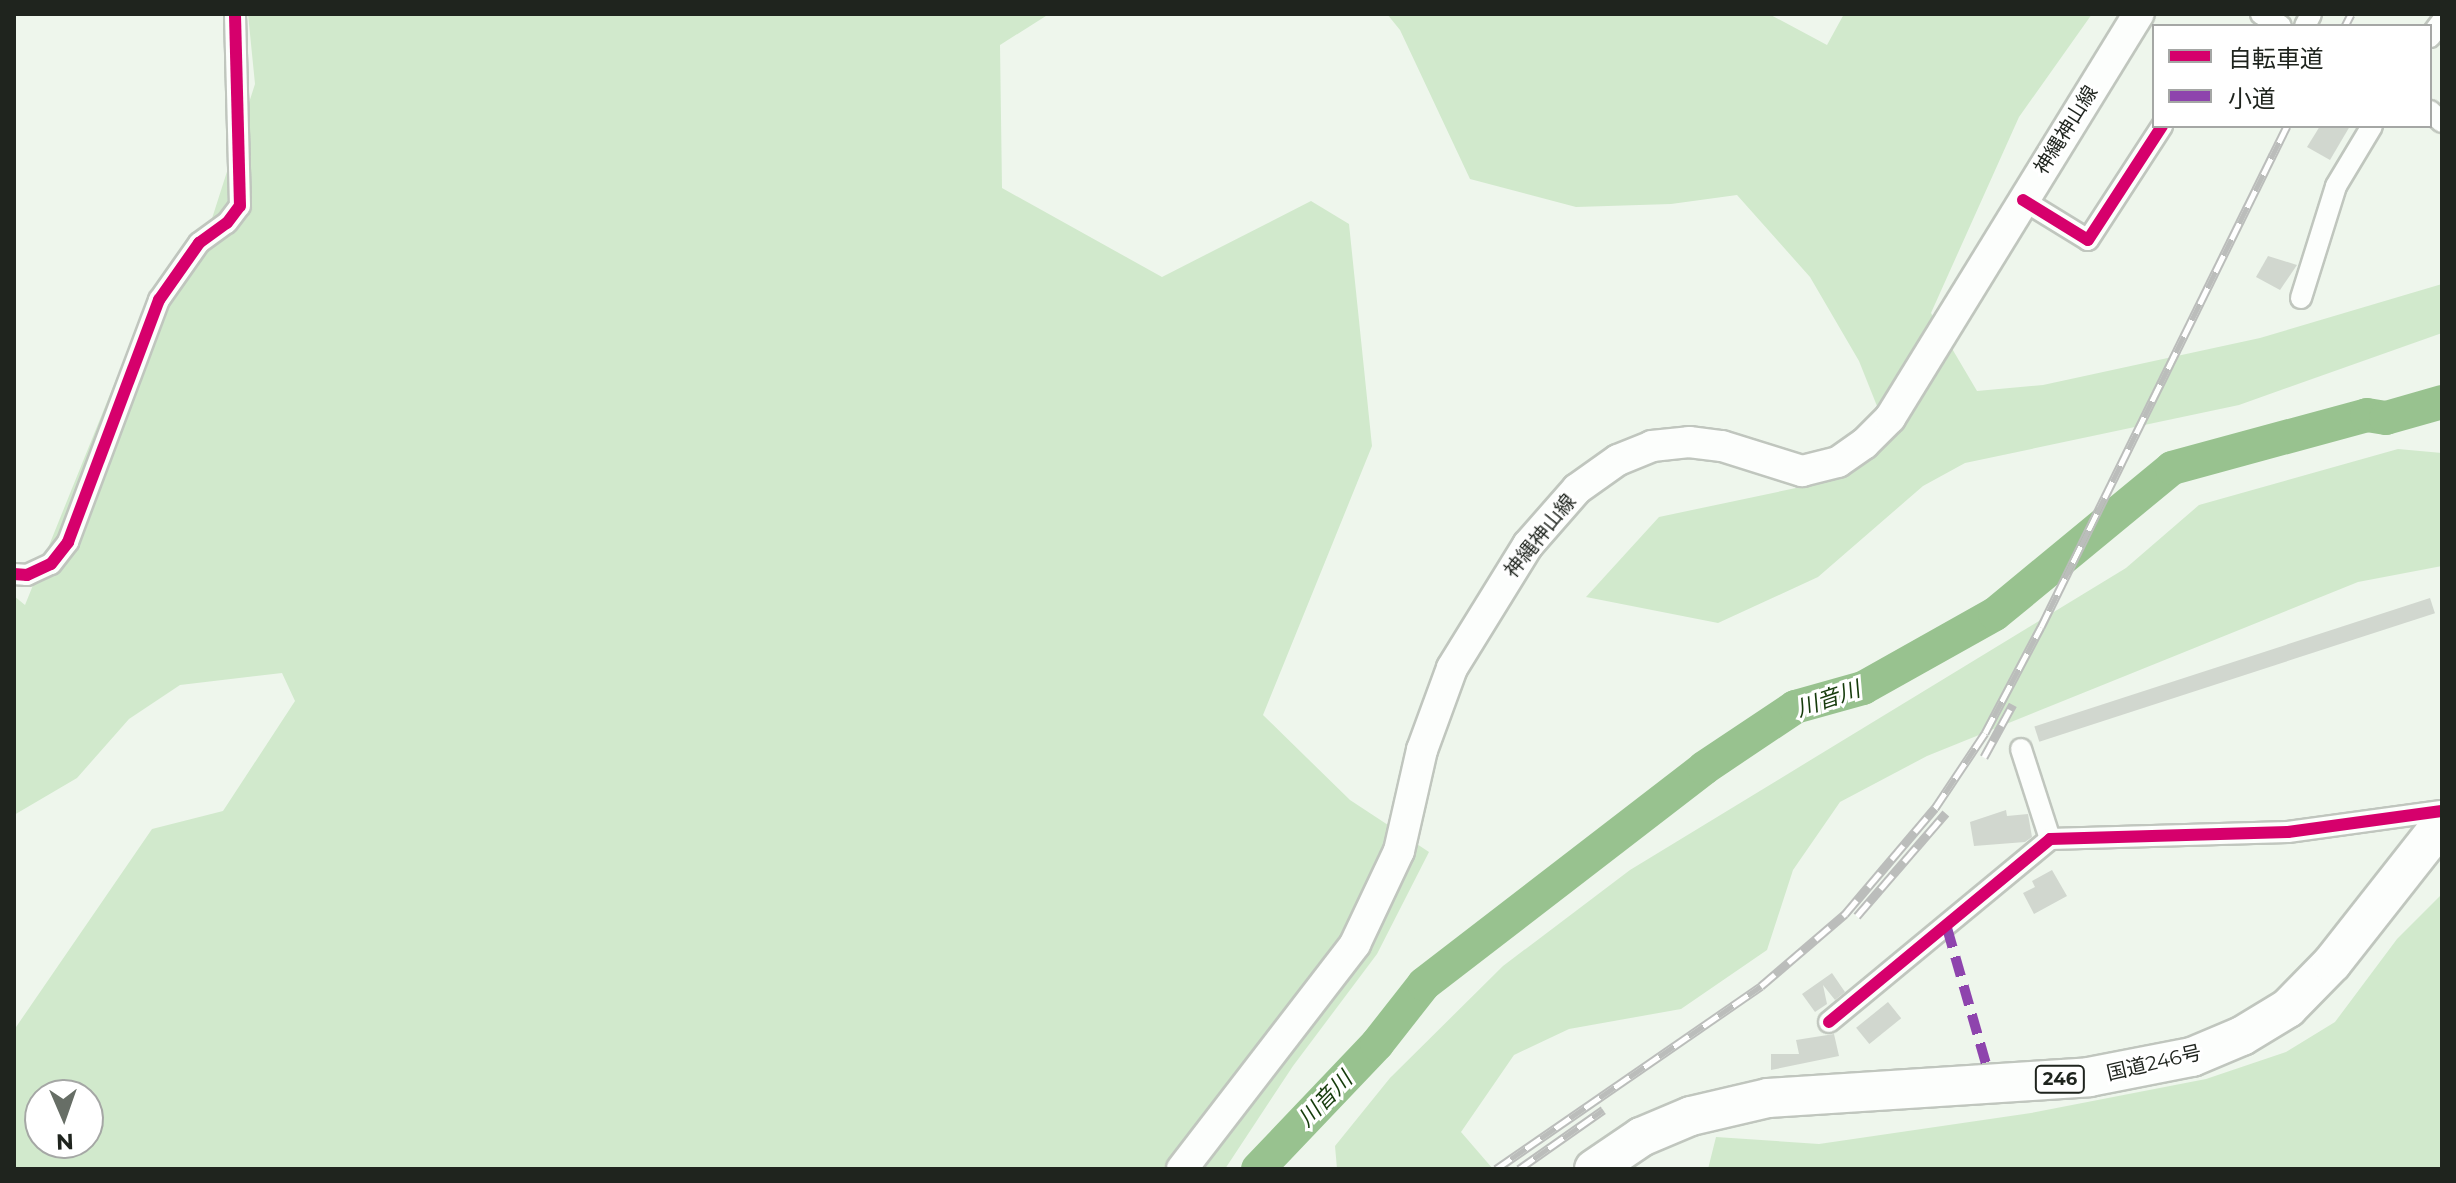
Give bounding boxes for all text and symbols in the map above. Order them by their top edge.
legend [2152,24,2432,128]
text: 自転車道 [2228,44,2324,73]
street label: 神縄神山線 [2029,81,2103,179]
text: 小道 [2228,84,2276,113]
street label: 神縄神山線 [1499,490,1581,582]
water label: 川音川 [1793,676,1863,722]
street label: 国道246号 [2104,1040,2204,1086]
road number: 246 [2034,1065,2086,1093]
water label: 川音川 [1293,1066,1357,1132]
north arrow [24,1079,104,1159]
text: N [55,1128,74,1155]

